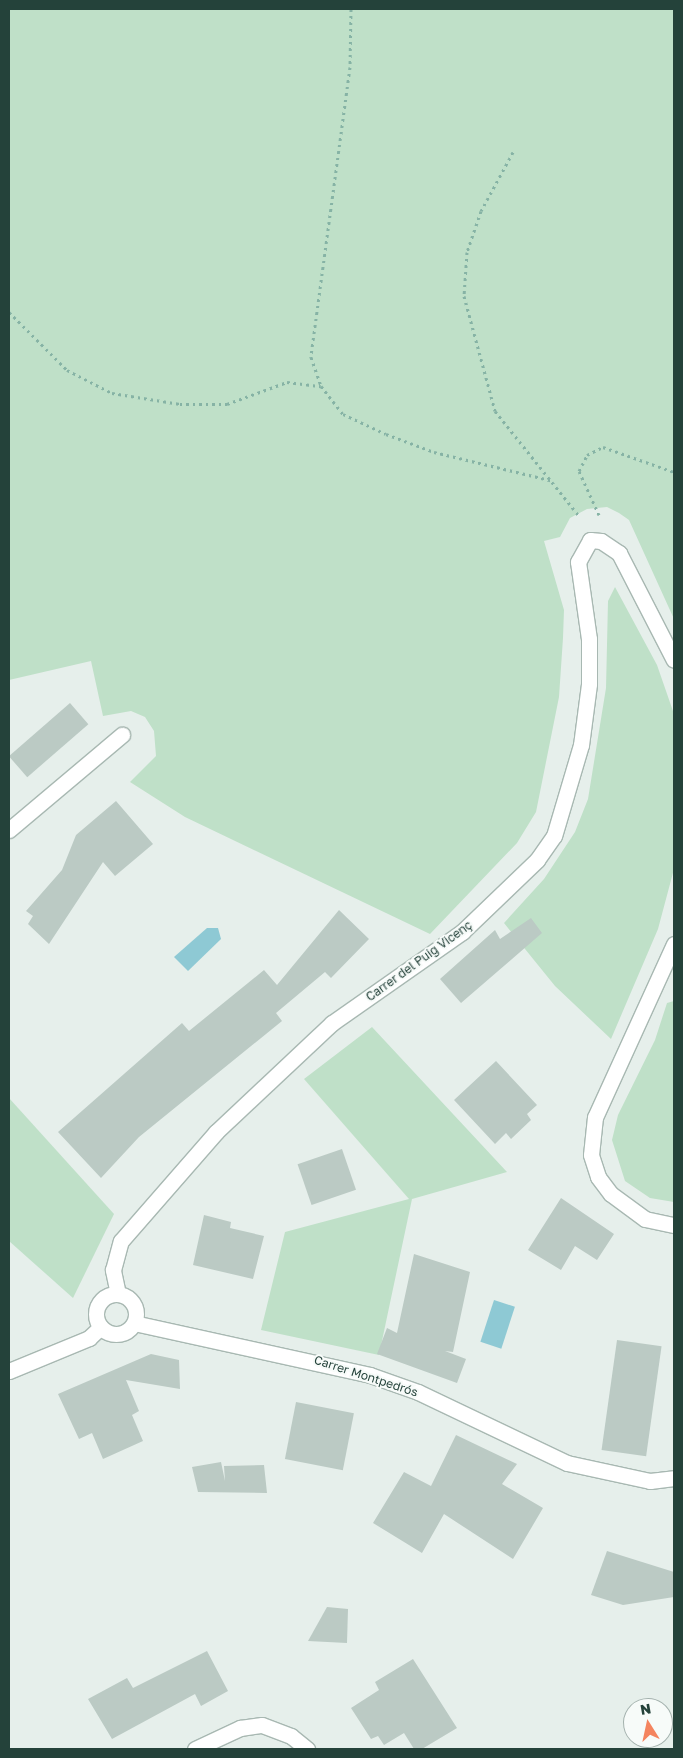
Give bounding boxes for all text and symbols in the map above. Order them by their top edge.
street label: Carrer del Puig Vicenç [363,918,475,1004]
street label: Carrer Montpedrós [312,1352,420,1400]
north arrow [623,1698,673,1748]
text: N [639,1699,652,1718]

